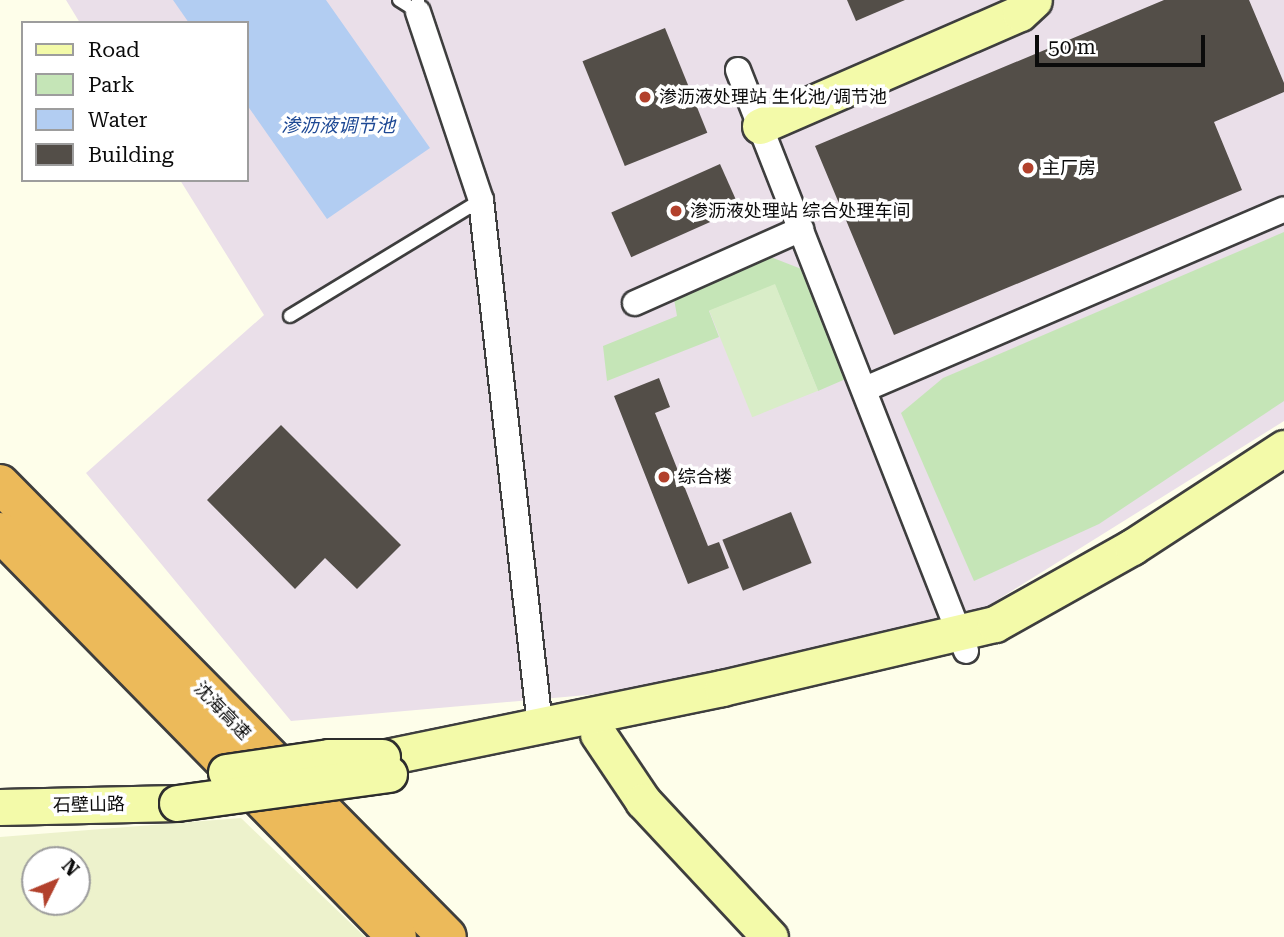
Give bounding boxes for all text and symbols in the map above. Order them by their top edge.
legend [21,21,248,182]
scale bar [1039,21,1209,65]
text: 50 m [1048,35,1096,59]
text: Road [88,38,140,62]
text: Park [88,73,134,97]
place label: 渗沥液处理站 生化池/调节池 [659,86,887,108]
marker: 渗沥液处理站 生化池/调节池 [637,89,653,105]
text: Water [88,108,147,132]
water label: 渗沥液调节池 [281,115,395,137]
text: Building [88,143,174,167]
place label: 主厂房 [1042,157,1096,179]
marker: 主厂房 [1020,160,1036,176]
place label: 渗沥液处理站 综合处理车间 [690,200,911,222]
marker: 渗沥液处理站 综合处理车间 [668,203,684,219]
place label: 综合楼 [678,466,732,488]
marker: 综合楼 [656,469,672,485]
street label: 沈海高速 [189,678,255,744]
street label: 石壁山路 [53,794,125,816]
north arrow [21,846,91,916]
text: N [57,854,84,881]

